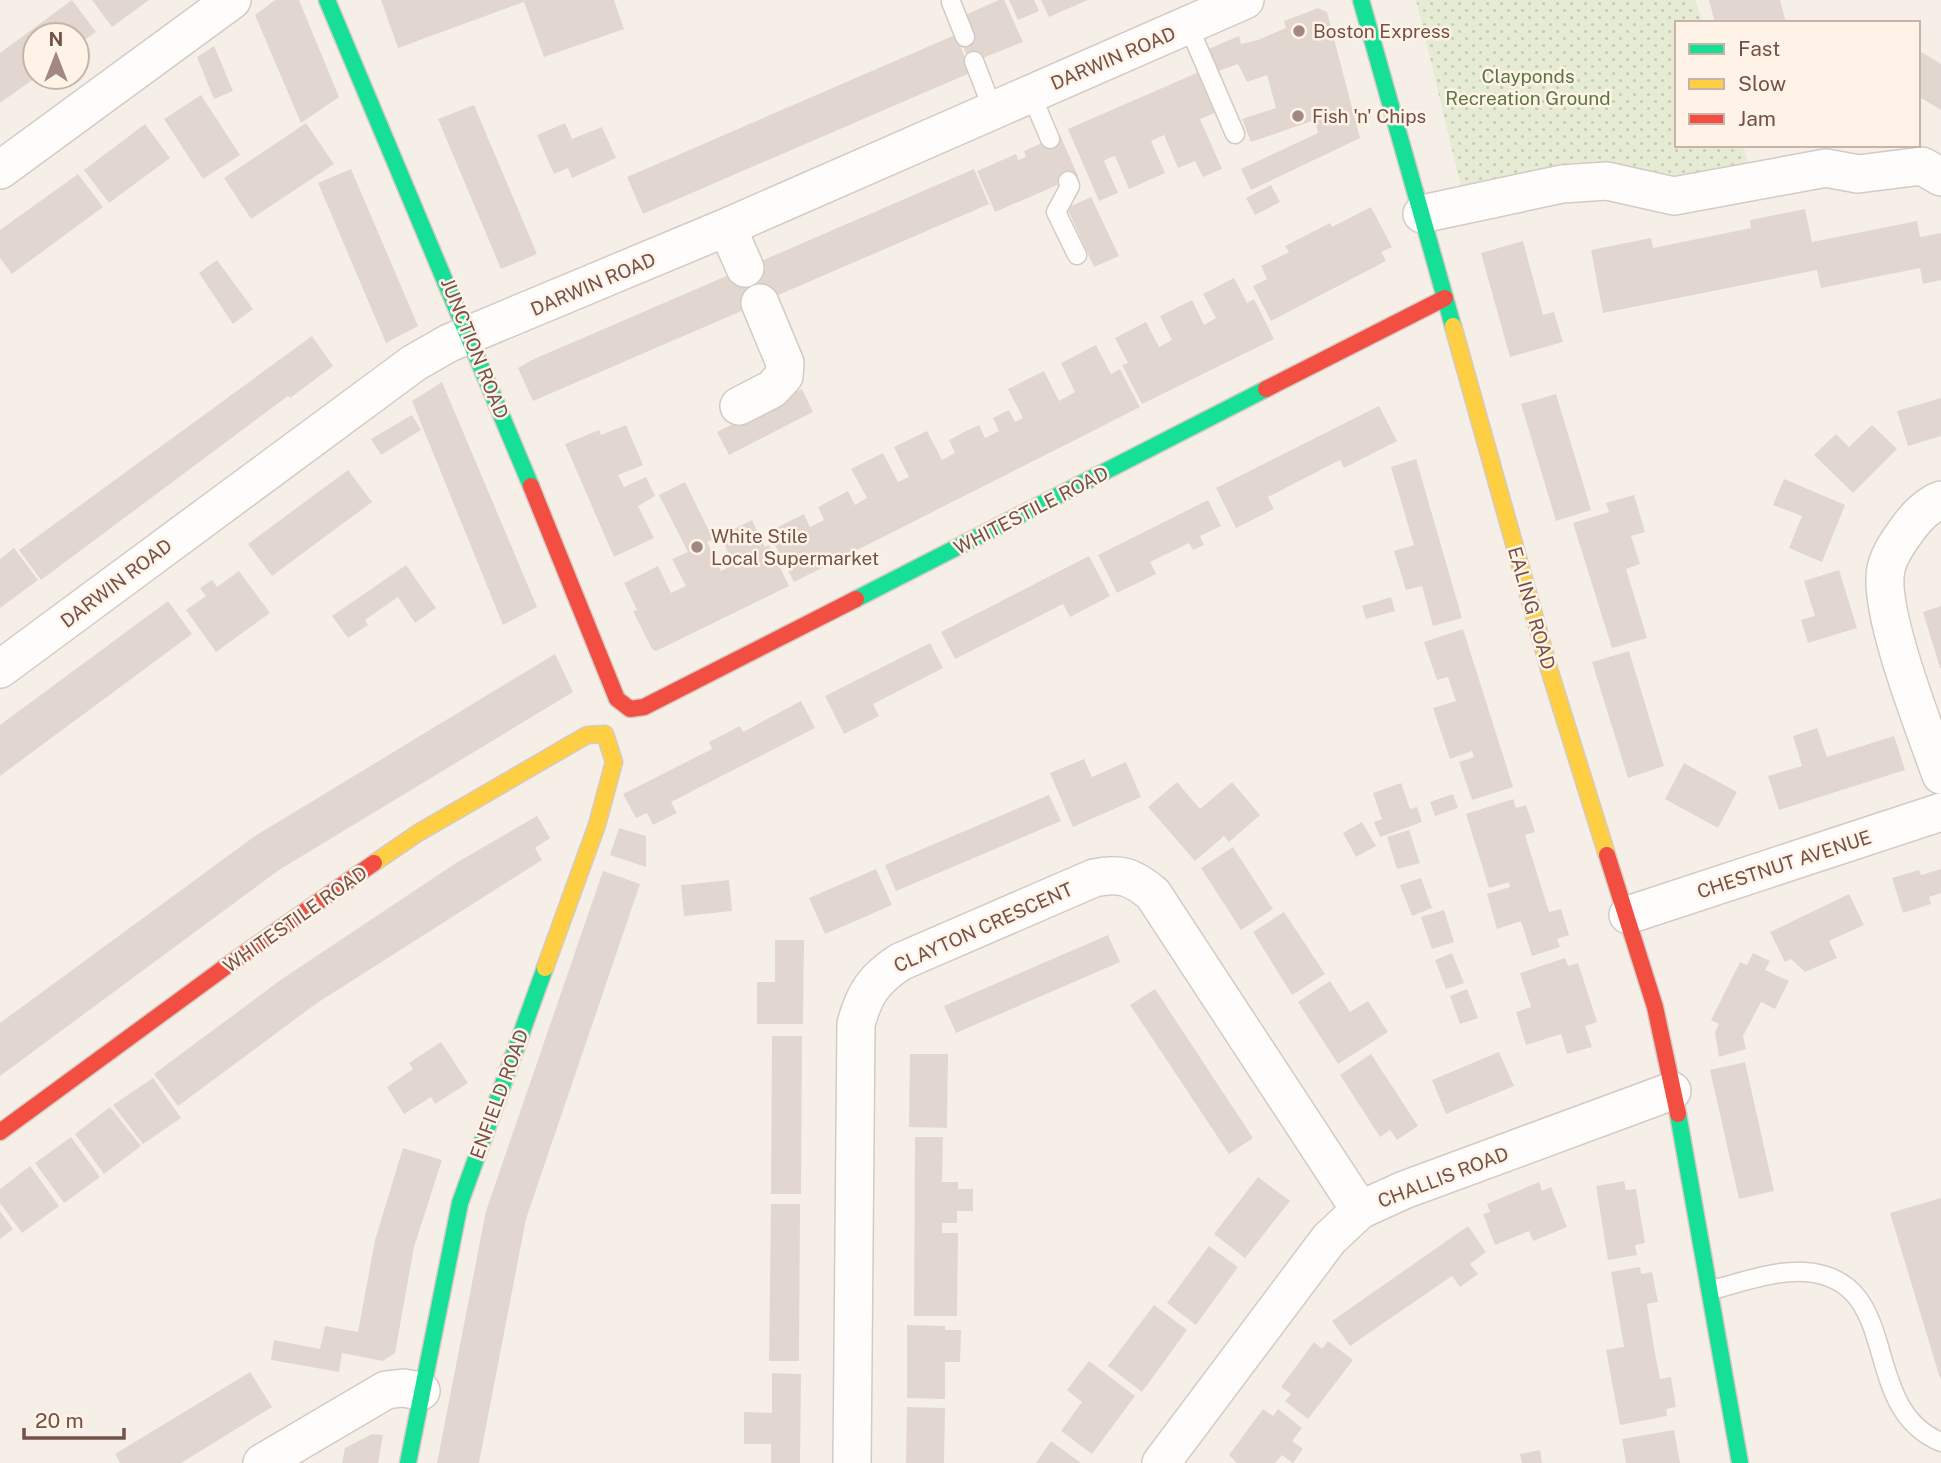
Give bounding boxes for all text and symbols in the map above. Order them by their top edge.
place label: Boston Express [1313,20,1450,42]
north arrow [21,21,91,91]
legend [1675,21,1920,147]
street label: DARWIN ROAD [1047,22,1179,94]
marker: Boston Express [1291,23,1307,39]
text: N [49,28,63,50]
text: Fast [1738,36,1780,61]
park label: Clayponds Recreation Ground [1445,65,1611,109]
text: Slow [1738,71,1786,96]
place label: Fish 'n' Chips [1312,105,1426,127]
text: Jam [1738,106,1776,131]
marker: Fish 'n' Chips [1290,108,1306,124]
street label: DARWIN ROAD [527,248,659,320]
street label: JUNCTION ROAD [437,274,513,422]
street label: WHITESTILE ROAD [950,462,1112,558]
place label: White Stile Local Supermarket [711,525,879,569]
street label: DARWIN ROAD [56,534,176,632]
marker: White Stile Local Supermarket [689,539,705,555]
street label: EALING ROAD [1504,544,1560,672]
street label: CHESTNUT AVENUE [1694,825,1874,903]
street label: WHITESTILE ROAD [219,861,371,977]
street label: CLAYTON CRESCENT [890,878,1076,976]
street label: ENFIELD ROAD [465,1026,533,1162]
street label: CHALLIS ROAD [1374,1142,1512,1212]
scale bar [24,1396,124,1440]
text: 20 m [35,1408,84,1433]

